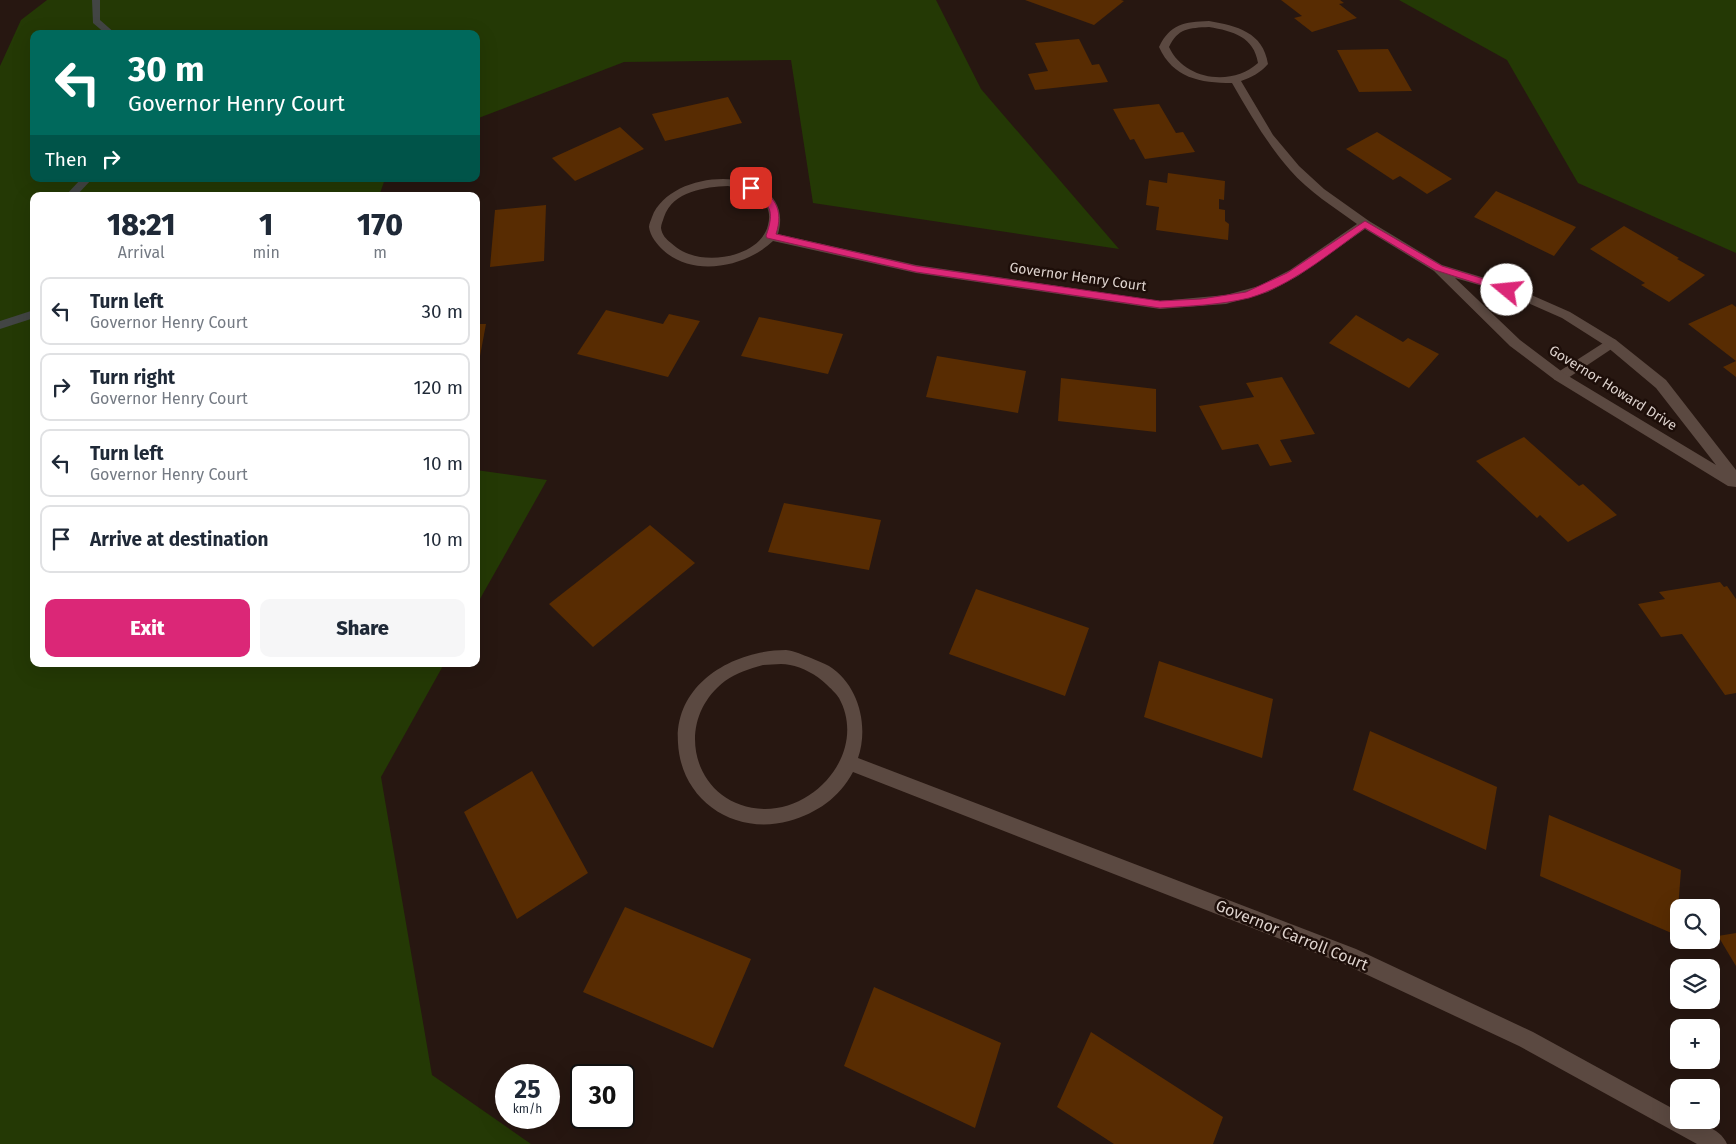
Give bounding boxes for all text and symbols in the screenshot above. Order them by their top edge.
text: 30 m [128,48,205,90]
icon: left [45,50,110,115]
text: Governor Henry Court [128,90,345,117]
icon: right [97,145,125,173]
text: Then [45,148,87,171]
pin [730,167,772,209]
icon: arrive [737,174,765,202]
text: 18:21 [107,207,175,243]
text: 1 [259,207,273,243]
text: 170 [357,207,403,243]
text: Arrival [118,243,165,262]
text: min [252,243,280,262]
text: m [373,243,387,262]
street label: Governor Henry Court [1008,259,1148,295]
position arrow [1480,263,1532,315]
text: Turn left [90,290,164,313]
icon: left [47,297,75,325]
text: 30 m [422,300,463,323]
text: Governor Henry Court [90,313,248,332]
street label: Governor Howard Drive [1546,342,1680,434]
text: Turn right [90,366,175,389]
icon: right [47,373,75,401]
text: 120 m [413,376,463,399]
text: Governor Henry Court [90,389,248,408]
text: Turn left [90,442,164,465]
icon: left [47,449,75,477]
text: 10 m [423,452,463,475]
text: Governor Henry Court [90,465,248,484]
icon: arrive [47,525,75,553]
text: Arrive at destination [90,528,269,551]
text: 10 m [423,528,463,551]
button: Exit [45,599,250,657]
button: Share [260,599,465,657]
street label: Governor Carroll Court [1213,896,1371,974]
map controls [1670,899,1720,1129]
button: search [1670,899,1720,949]
button: layers [1670,959,1720,1009]
button: + [1670,1019,1720,1069]
speed limit sign: 30 [570,1064,635,1129]
text: 25 [514,1075,541,1105]
button: − [1670,1079,1720,1129]
text: km/h [513,1102,542,1116]

